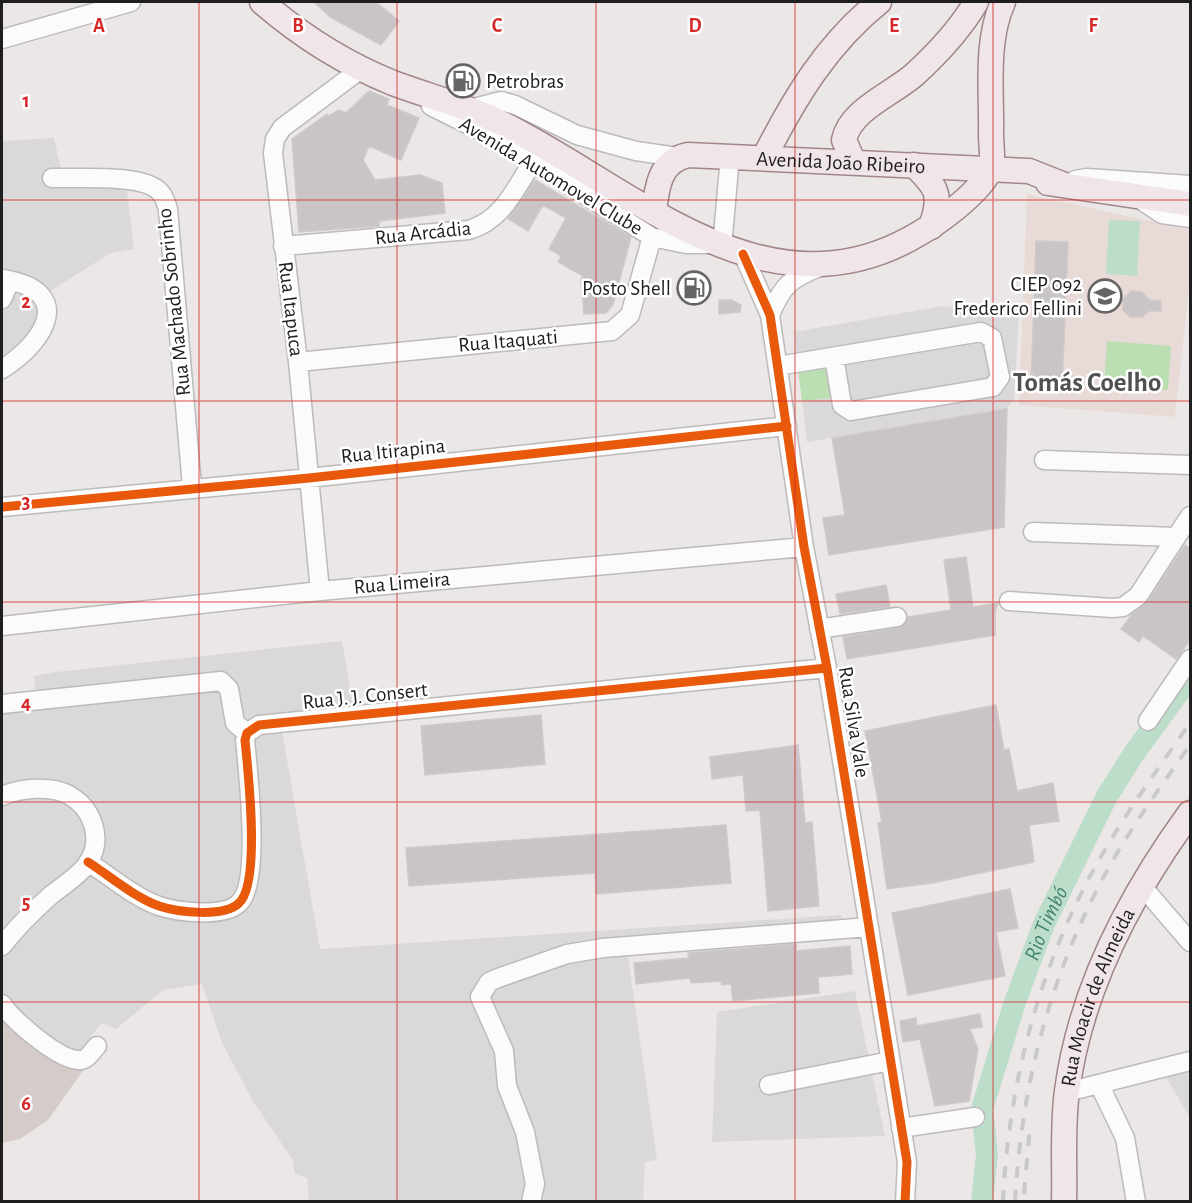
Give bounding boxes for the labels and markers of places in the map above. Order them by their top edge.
fuel station icon: Petrobras [445,63,481,99]
place label: Petrobras [486,71,564,92]
fuel station icon: Posto Shell [676,270,712,306]
place label: CIEP 092 Frederico Fellini [954,274,1082,319]
place label: Posto Shell [582,278,671,299]
school or university icon: CIEP 092 Frederico Fellini [1087,278,1123,314]

